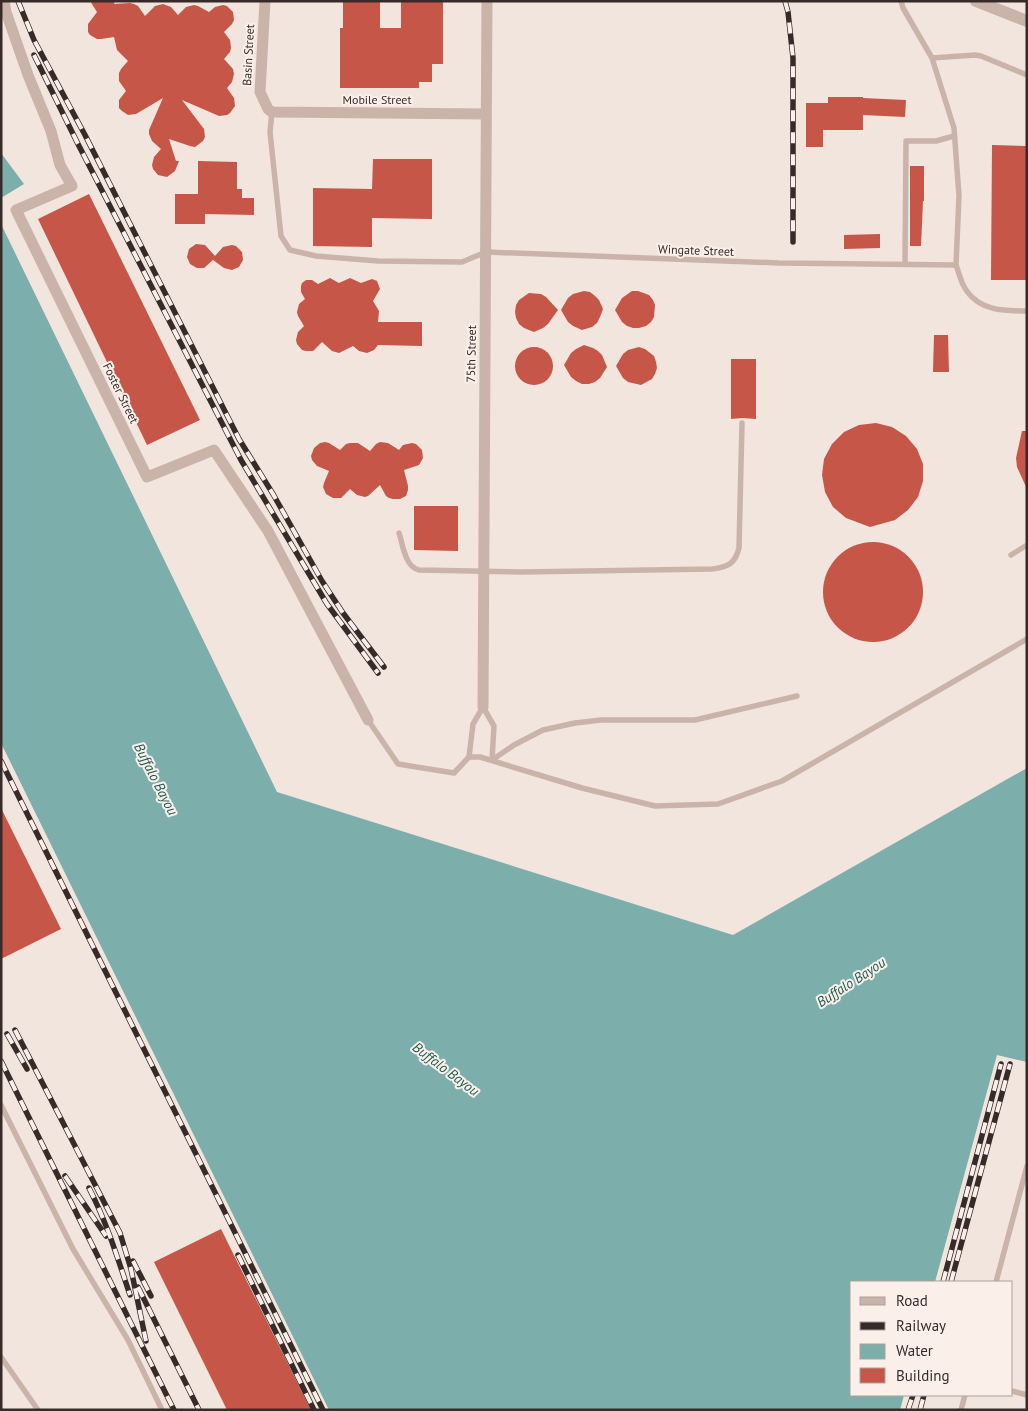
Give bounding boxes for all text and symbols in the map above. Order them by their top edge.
street label: Basin Street [239,24,257,86]
street label: Mobile Street [342,92,412,107]
street label: Wingate Street [658,241,734,259]
street label: 75th Street [463,325,479,383]
street label: Foster Street [100,360,142,426]
water label: Buffalo Bayou [130,740,182,818]
water label: Buffalo Bayou [813,953,889,1011]
water label: Buffalo Bayou [409,1038,483,1100]
legend [850,1281,1013,1396]
text: Road [896,1291,928,1310]
text: Railway [896,1316,946,1335]
text: Water [896,1341,933,1360]
text: Building [896,1366,950,1385]

